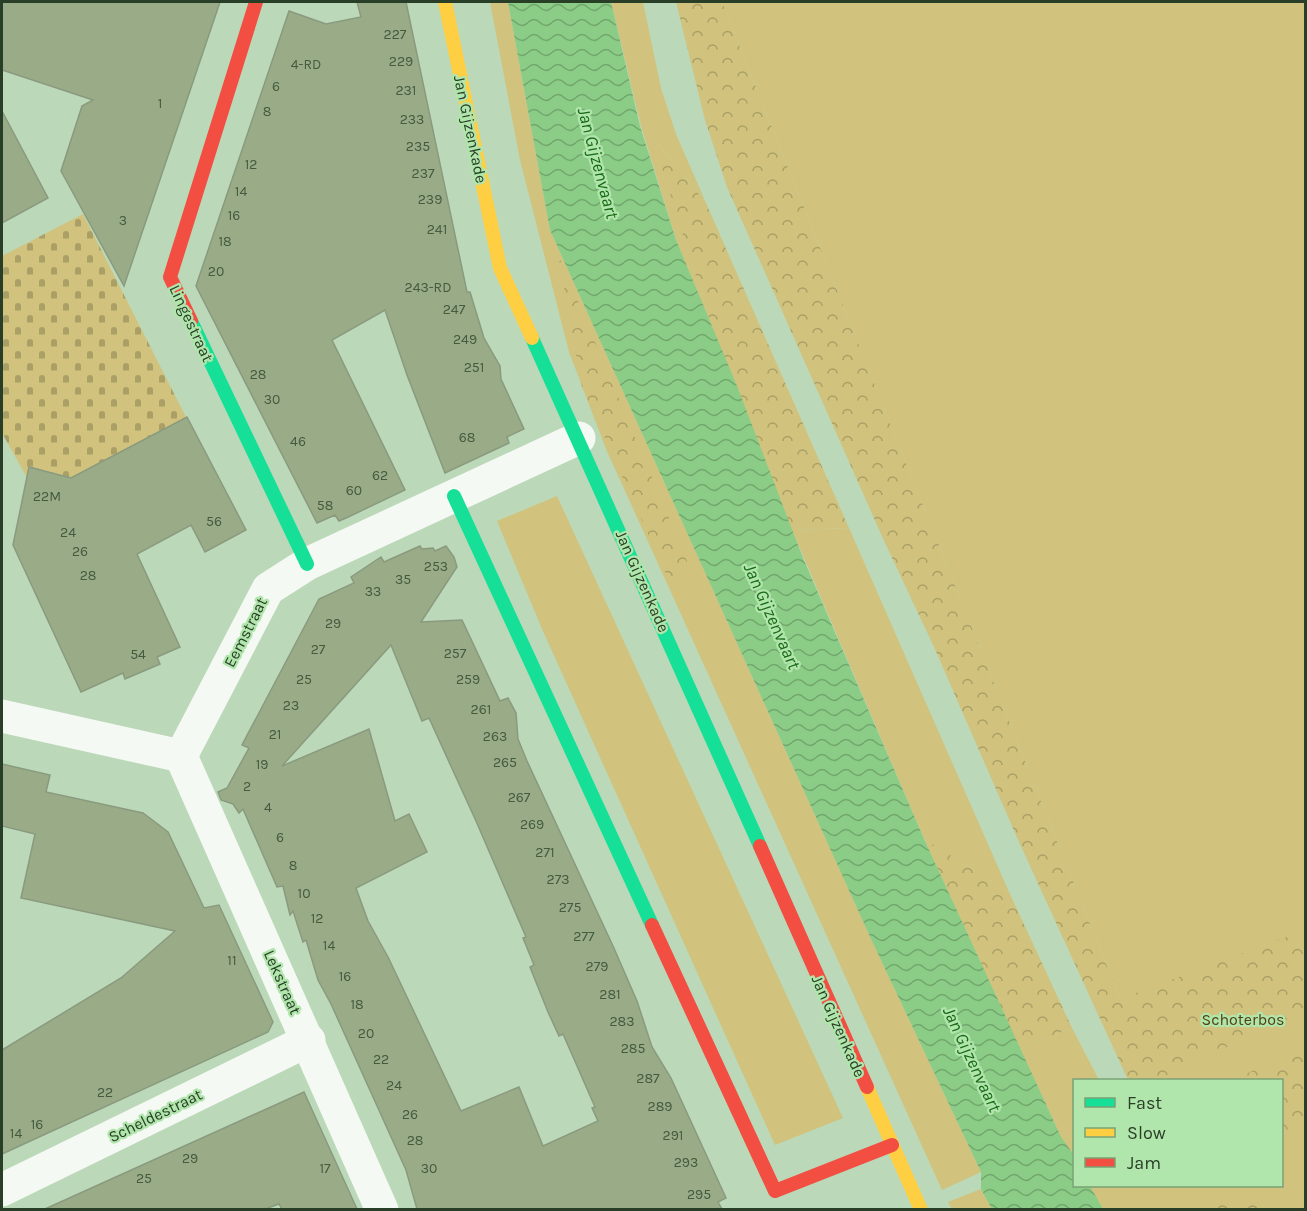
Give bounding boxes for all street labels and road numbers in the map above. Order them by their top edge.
street label: Jan Gijzenkade [450,73,491,185]
street label: Lingestraat [165,282,218,365]
street label: Jan Gijzenkade [612,527,674,635]
street label: Eemstraat [220,594,271,670]
street label: Lekstraat [260,947,305,1017]
street label: Jan Gijzenkade [808,972,870,1080]
street label: Scheldestraat [105,1085,205,1146]

